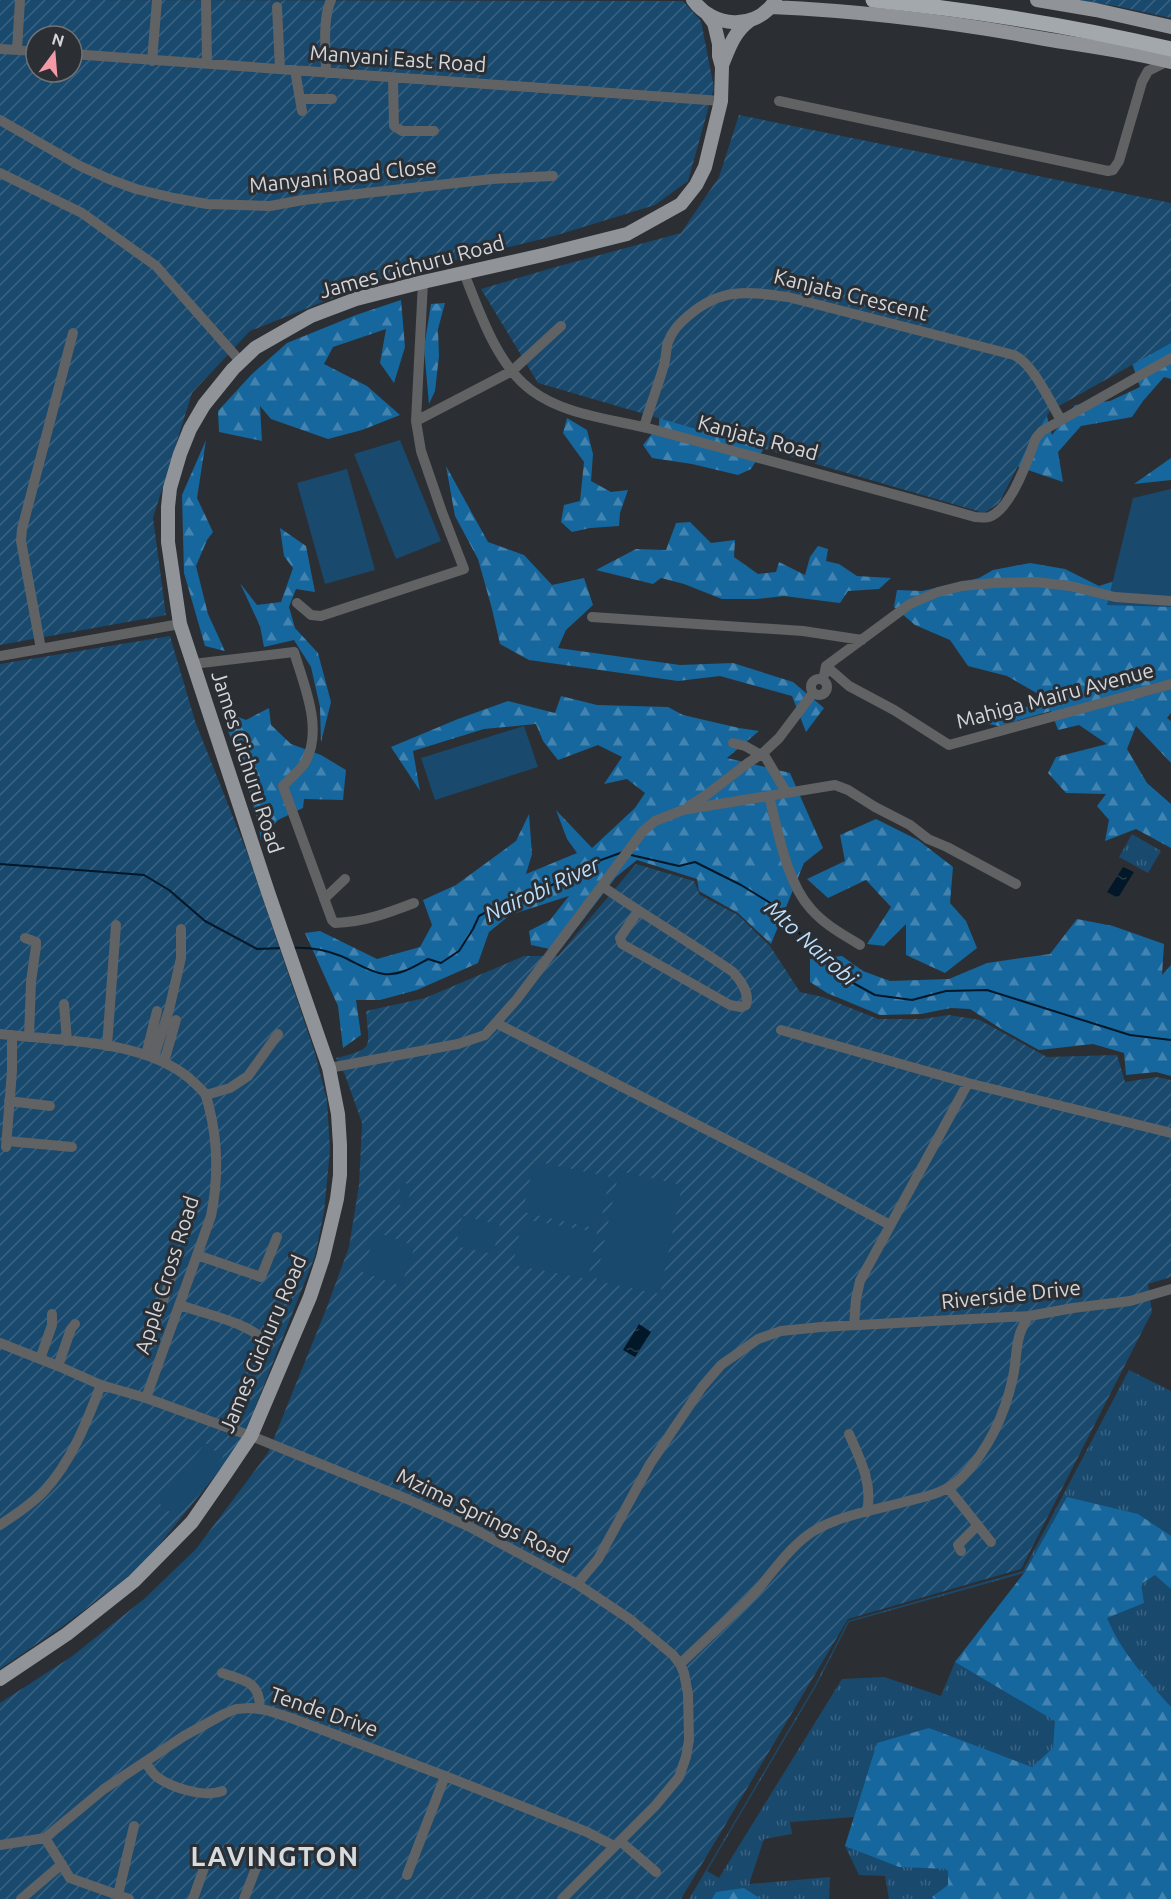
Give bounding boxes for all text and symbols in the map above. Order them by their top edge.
north arrow [24,24,84,84]
text: N [50,29,66,50]
street label: Manyani East Road [309,40,487,76]
street label: Manyani Road Close [248,153,438,197]
street label: James Gichuru Road [317,230,507,302]
street label: Kanjata Crescent [772,263,931,325]
street label: Kanjata Road [695,409,821,465]
street label: Mahiga Mairu Avenue [953,657,1156,733]
street label: James Gichuru Road [207,667,289,856]
water label: Nairobi River [480,851,604,926]
water label: Mto Nairobi [760,895,863,991]
street label: Apple Cross Road [129,1193,203,1357]
street label: James Gichuru Road [214,1251,310,1436]
street label: Riverside Drive [940,1275,1082,1313]
street label: Mzima Springs Road [393,1463,574,1567]
street label: Tende Drive [267,1681,381,1741]
district label: LAVINGTON [190,1841,360,1871]

